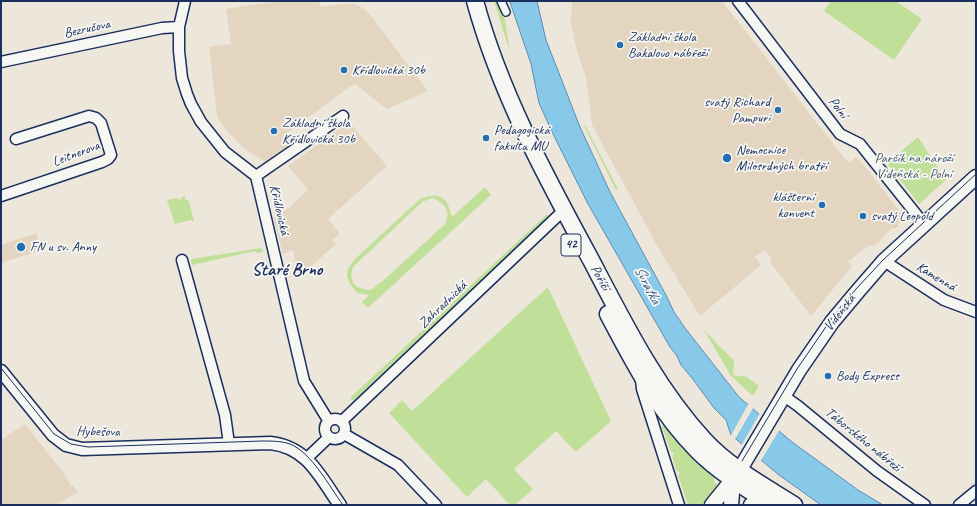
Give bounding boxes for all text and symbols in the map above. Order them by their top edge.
street label: Bezručova [62,16,112,42]
place label: Základní škola Bakalovo nábřeží [628,29,708,62]
marker: Základní škola Bakalovo nábřeží [615,40,625,50]
place label: Křídlovická 30b [352,62,425,78]
marker: Křídlovická 30b [339,65,349,75]
place label: svatý Richard Pampuri [704,94,770,126]
street label: Polní [825,94,851,122]
marker: svatý Richard Pampuri [773,105,783,115]
place label: Základní škola Křídlovická 30b [282,115,355,148]
place label: Pedagogická fakulta MU [494,122,550,154]
marker: Základní škola Křídlovická 30b [269,126,279,136]
marker: Pedagogická fakulta MU [481,133,491,143]
street label: Leitnerova [50,137,102,171]
place label: Nemocnice Milosrdných bratří [736,142,827,174]
park label: Parčík na nároží Vídeňská - Polní [875,150,953,182]
marker: Nemocnice Milosrdných bratří [721,152,733,164]
street label: Křídlovická [265,183,293,237]
place label: klášterní konvent [772,189,814,222]
marker: klášterní konvent [817,200,827,210]
place label: svatý Leopold [871,208,933,224]
marker: svatý Leopold [858,211,868,221]
road number: 42 [561,234,581,256]
place label: FN u sv. Anny [30,239,96,255]
marker: FN u sv. Anny [15,241,27,253]
district label: Staré Brno [252,259,322,281]
street label: Kamenná [913,259,959,295]
street label: Poříčí [586,262,614,294]
water label: Svratka [630,263,664,307]
street label: Zahradnická [415,278,471,332]
street label: Vídeňská [821,291,859,335]
place label: Body Express [836,368,899,384]
marker: Body Express [823,371,833,381]
street label: Táborského nábřeží [822,404,904,476]
street label: Hybešova [76,423,120,441]

